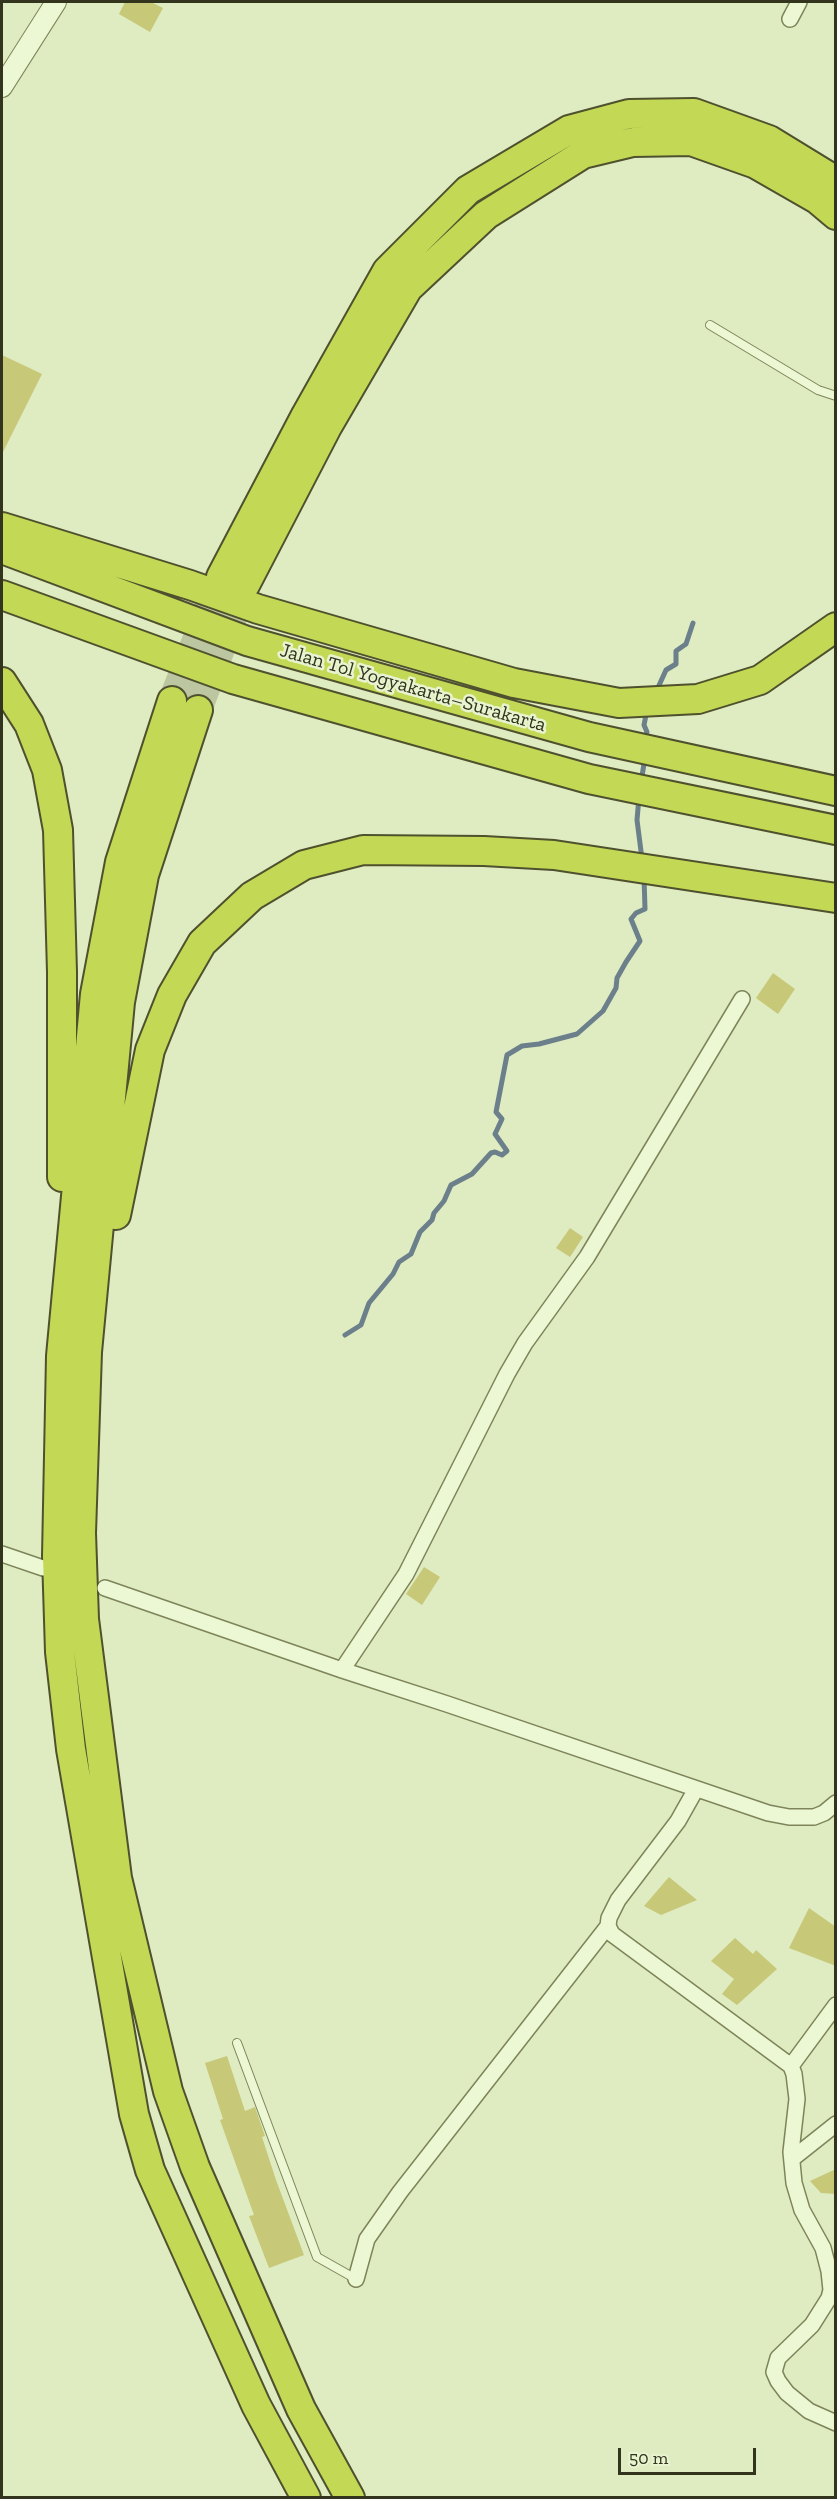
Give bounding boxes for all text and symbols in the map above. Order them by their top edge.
street label: Jalan Tol Yogyakarta–Surakarta [277,638,549,738]
scale bar [621,2436,759,2474]
text: 50 m [629,2447,668,2469]

